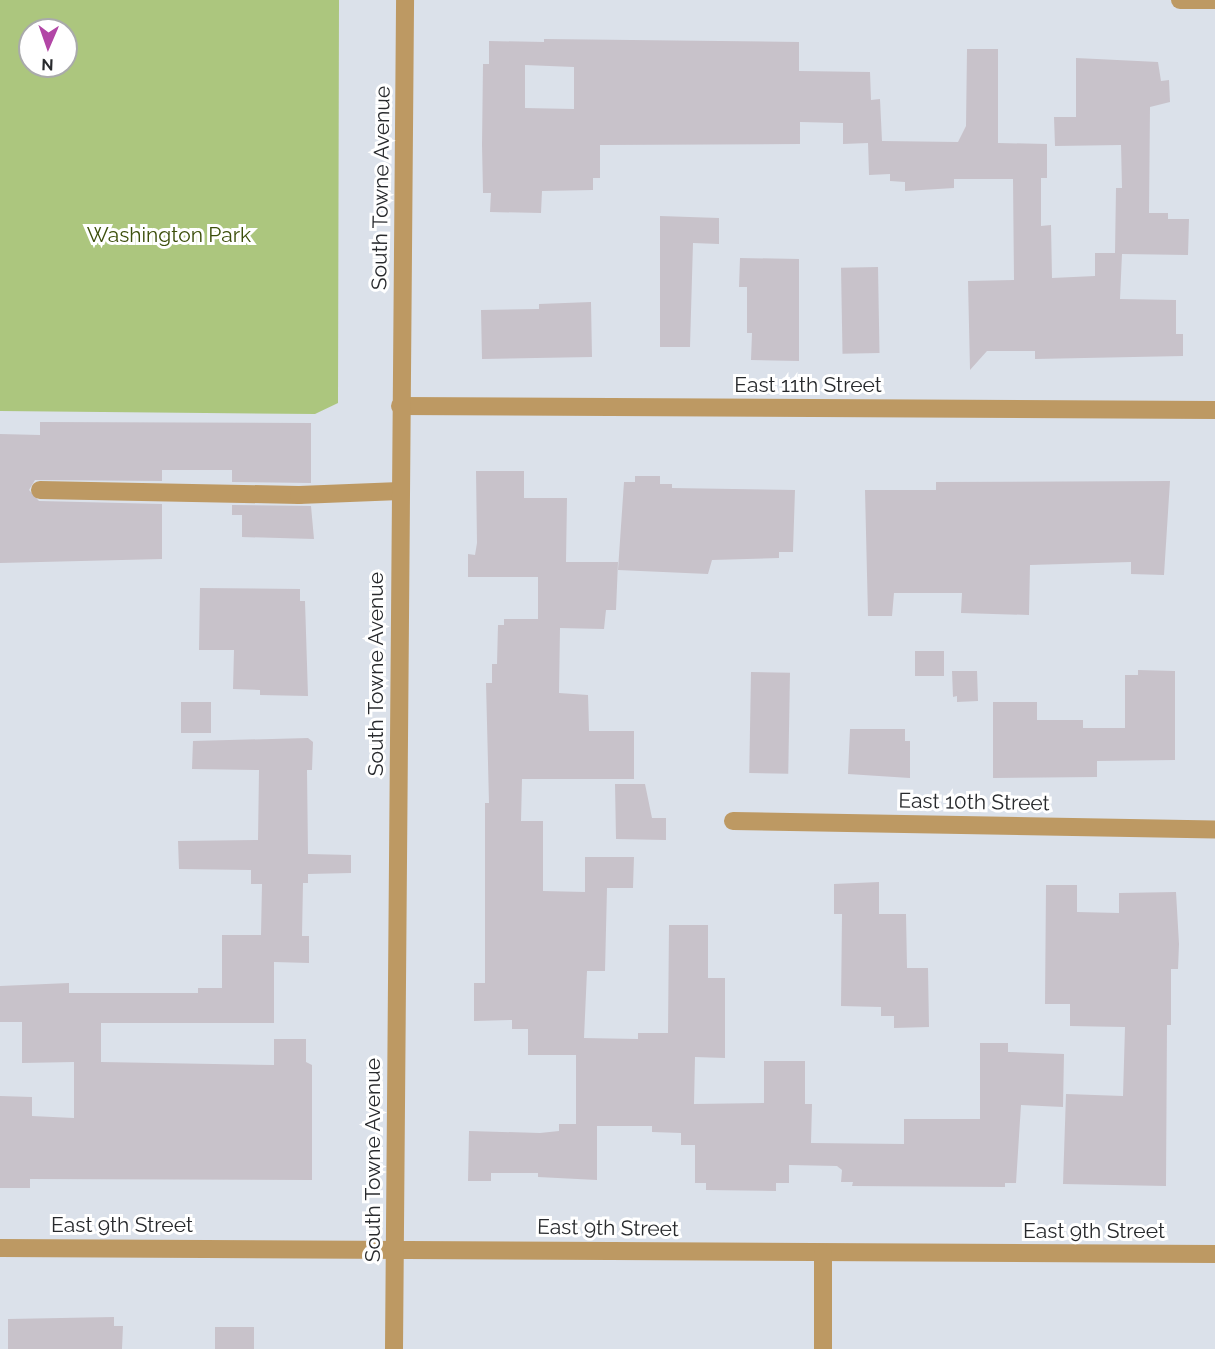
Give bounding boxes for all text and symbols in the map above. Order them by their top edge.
north arrow [18,18,78,78]
text: N [41,55,54,74]
street label: South Towne Avenue [367,85,395,291]
park label: Washington Park [87,222,251,248]
street label: East 11th Street [734,372,882,398]
street label: South Towne Avenue [363,571,389,777]
street label: East 10th Street [898,788,1050,816]
street label: South Towne Avenue [360,1057,386,1263]
street label: East 9th Street [51,1212,193,1238]
street label: East 9th Street [537,1214,679,1242]
street label: East 9th Street [1023,1218,1165,1244]

